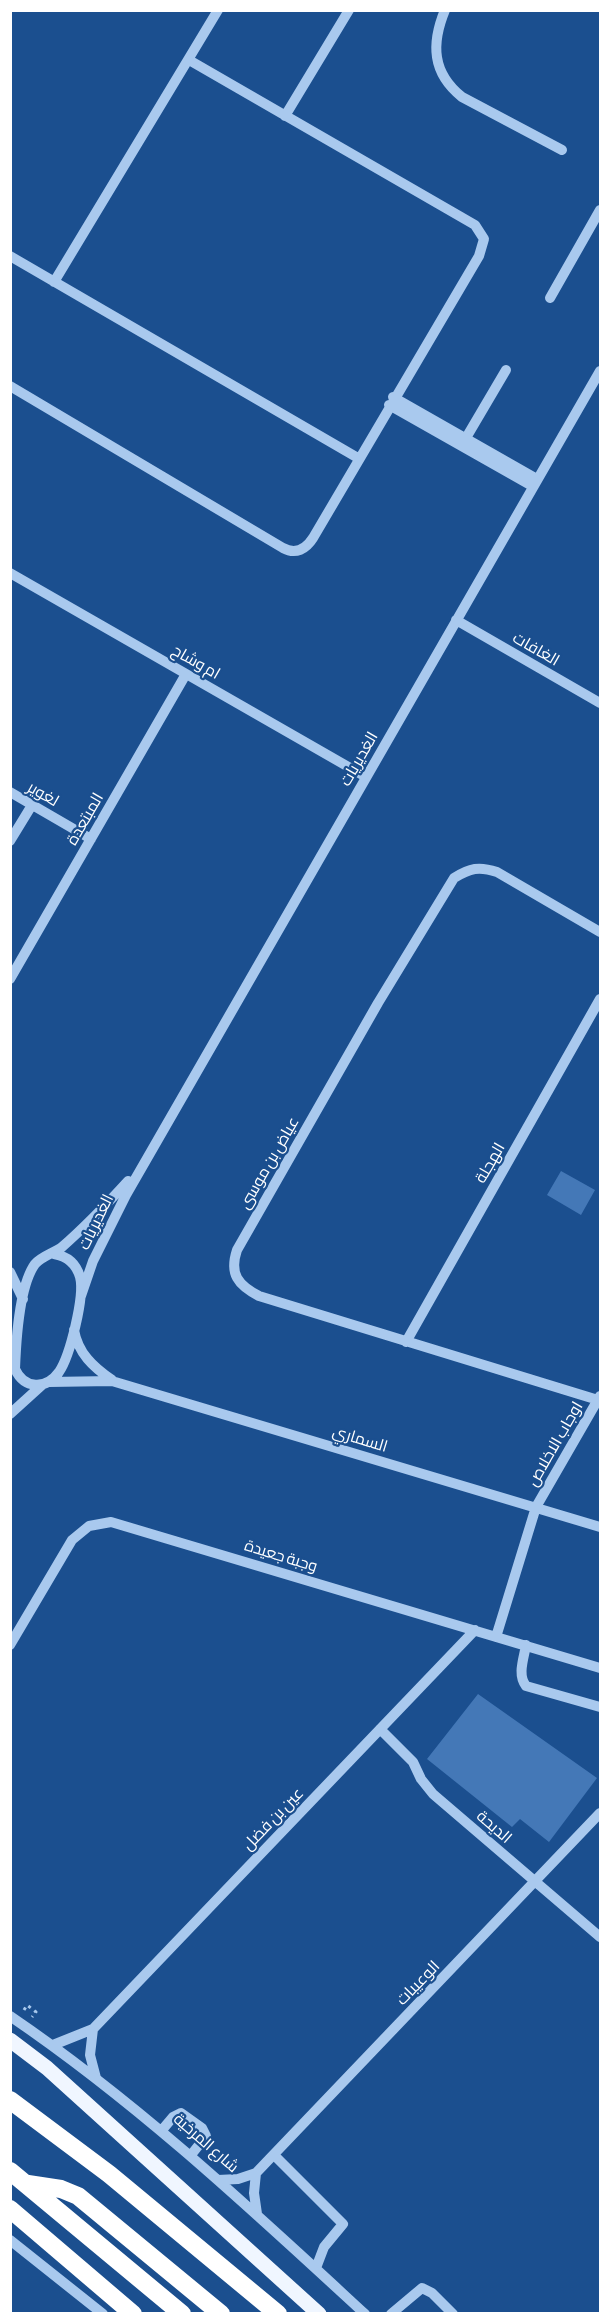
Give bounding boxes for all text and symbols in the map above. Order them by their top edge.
street label: الغافات [509,628,563,670]
street label: ام وشاح [168,641,224,683]
street label: الغديريات [336,728,382,790]
street label: لغوير [24,777,62,811]
street label: المبتعدة [62,790,108,848]
street label: عياض بن موسى [235,1114,303,1212]
street label: الهجلة [471,1140,509,1186]
street label: الغديريات [74,1191,118,1253]
street label: اوجاب الاخلاص [523,1398,587,1490]
street label: السماري [330,1422,390,1456]
street label: وجبة جعيدة [242,1536,320,1576]
street label: عين بن فضل [238,1784,308,1854]
street label: الديحة [472,1806,516,1848]
street label: الوعيبات [392,1957,444,2009]
street label: شارع المرخية [169,2109,243,2177]

